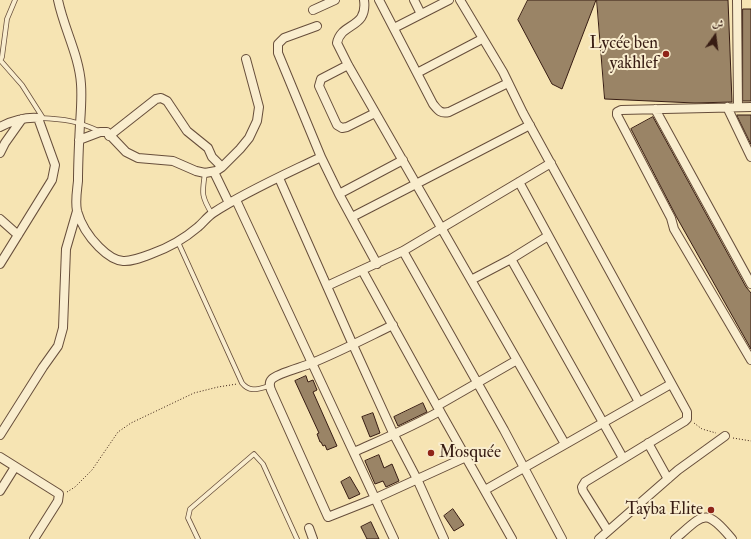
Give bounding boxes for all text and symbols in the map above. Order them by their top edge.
north arrow [695,16,735,56]
text: ش [711,16,725,31]
place label: Lycée ben yakhlef [590,34,658,74]
marker: Lycée ben yakhlef [661,49,671,59]
place label: Mosquée [439,443,501,463]
marker: Mosquée [426,448,436,458]
place label: Tayba Elite [625,500,703,520]
marker: Tayba Elite [706,505,716,515]

